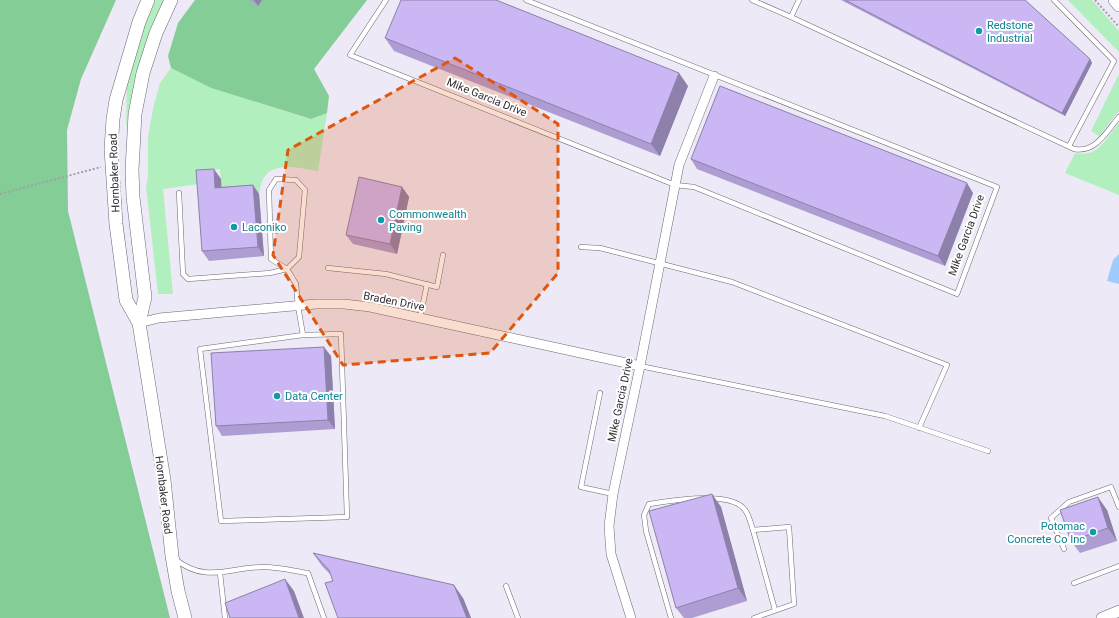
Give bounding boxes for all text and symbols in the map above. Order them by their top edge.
place label: Redstone Industrial [987,19,1033,45]
marker: Redstone Industrial [974,26,984,36]
street label: Mike Garcia Drive [445,75,529,120]
street label: Hornbaker Road [107,133,122,213]
street label: Mike Garcia Drive [946,193,987,277]
place label: Commonwealth Paving [389,208,467,234]
marker: Commonwealth Paving [376,215,386,225]
place label: Laconiko [242,221,287,234]
marker: Laconiko [229,222,239,232]
street label: Braden Drive [362,289,426,314]
street label: Mike Garcia Drive [605,357,636,443]
place label: Data Center [285,390,343,403]
marker: Data Center [272,391,282,401]
street label: Hornbaker Road [152,455,175,535]
place label: Potomac Concrete Co Inc [1007,520,1085,546]
marker: Potomac Concrete Co Inc [1088,527,1098,537]

